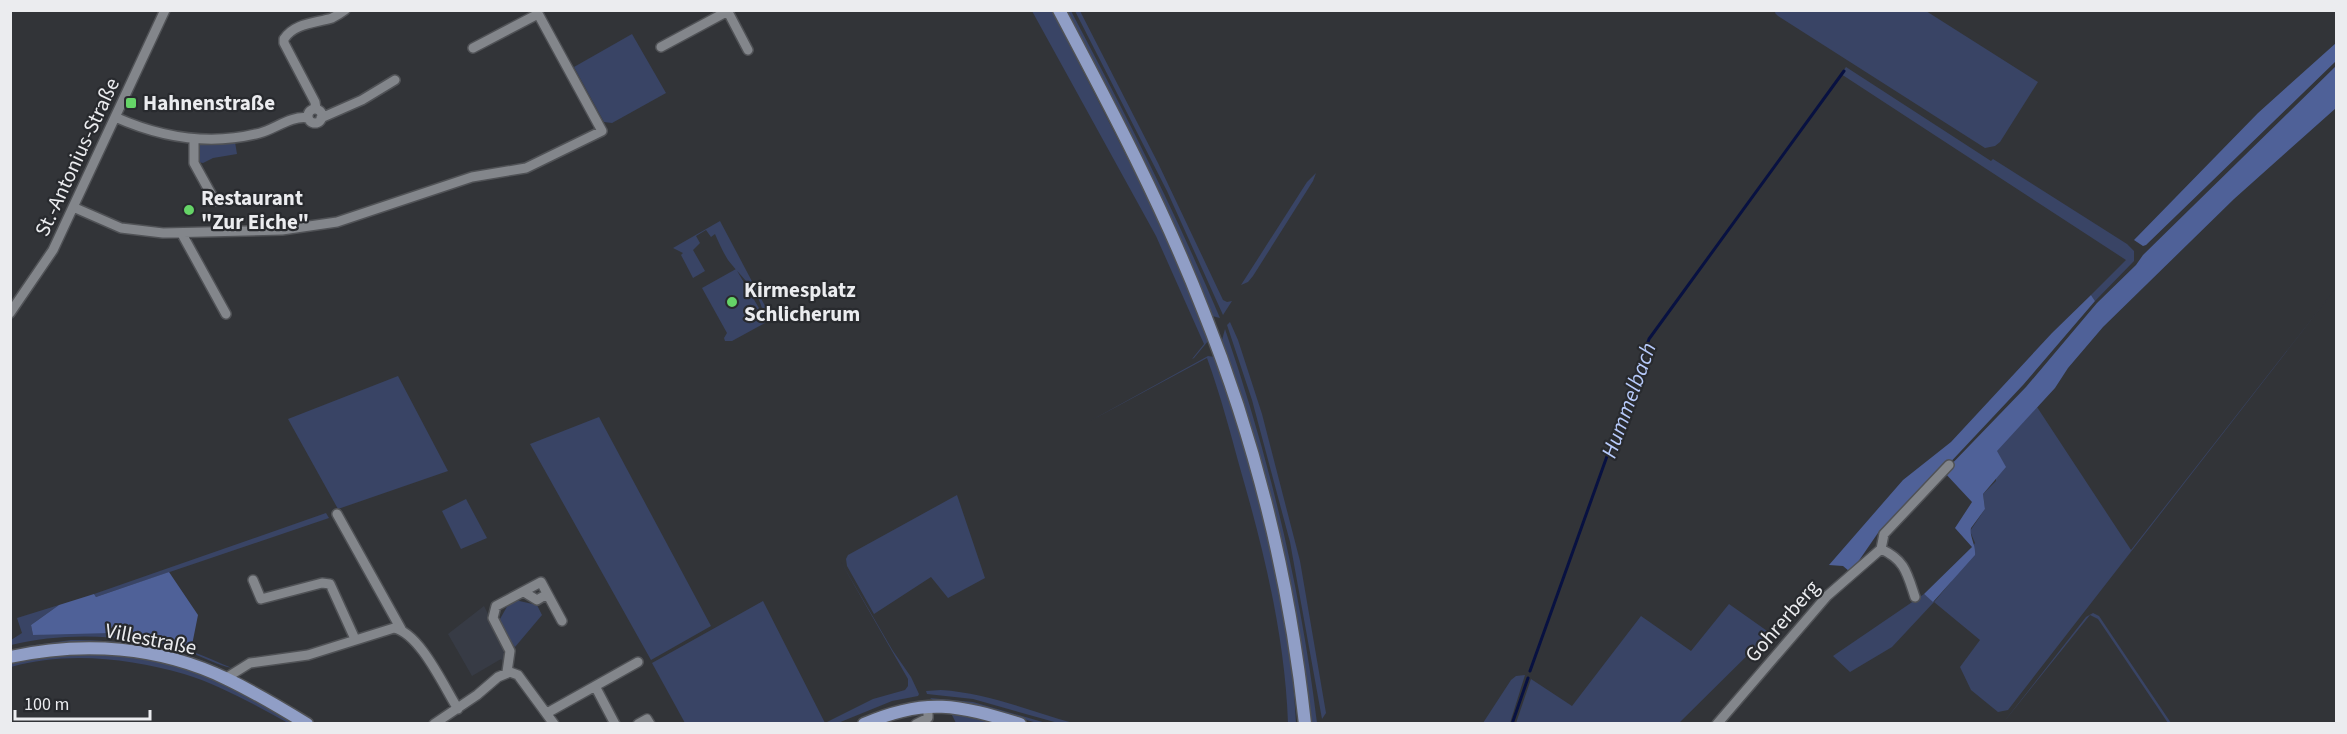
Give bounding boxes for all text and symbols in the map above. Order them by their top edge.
street label: St.-Antonius-Straße [27,73,127,241]
place label: Hahnenstraße [143,88,275,118]
marker: Hahnenstraße [124,96,138,110]
place label: Restaurant "Zur Eiche" [201,183,309,237]
marker: Restaurant "Zur Eiche" [182,203,196,217]
place label: Kirmesplatz Schlicherum [744,275,860,329]
marker: Kirmesplatz Schlicherum [725,295,739,309]
water label: Hummelbach [1593,338,1665,463]
street label: Gohrerberg [1738,573,1826,669]
street label: Villestraße [103,615,199,663]
scale bar [15,683,150,721]
text: 100 m [24,692,69,717]

